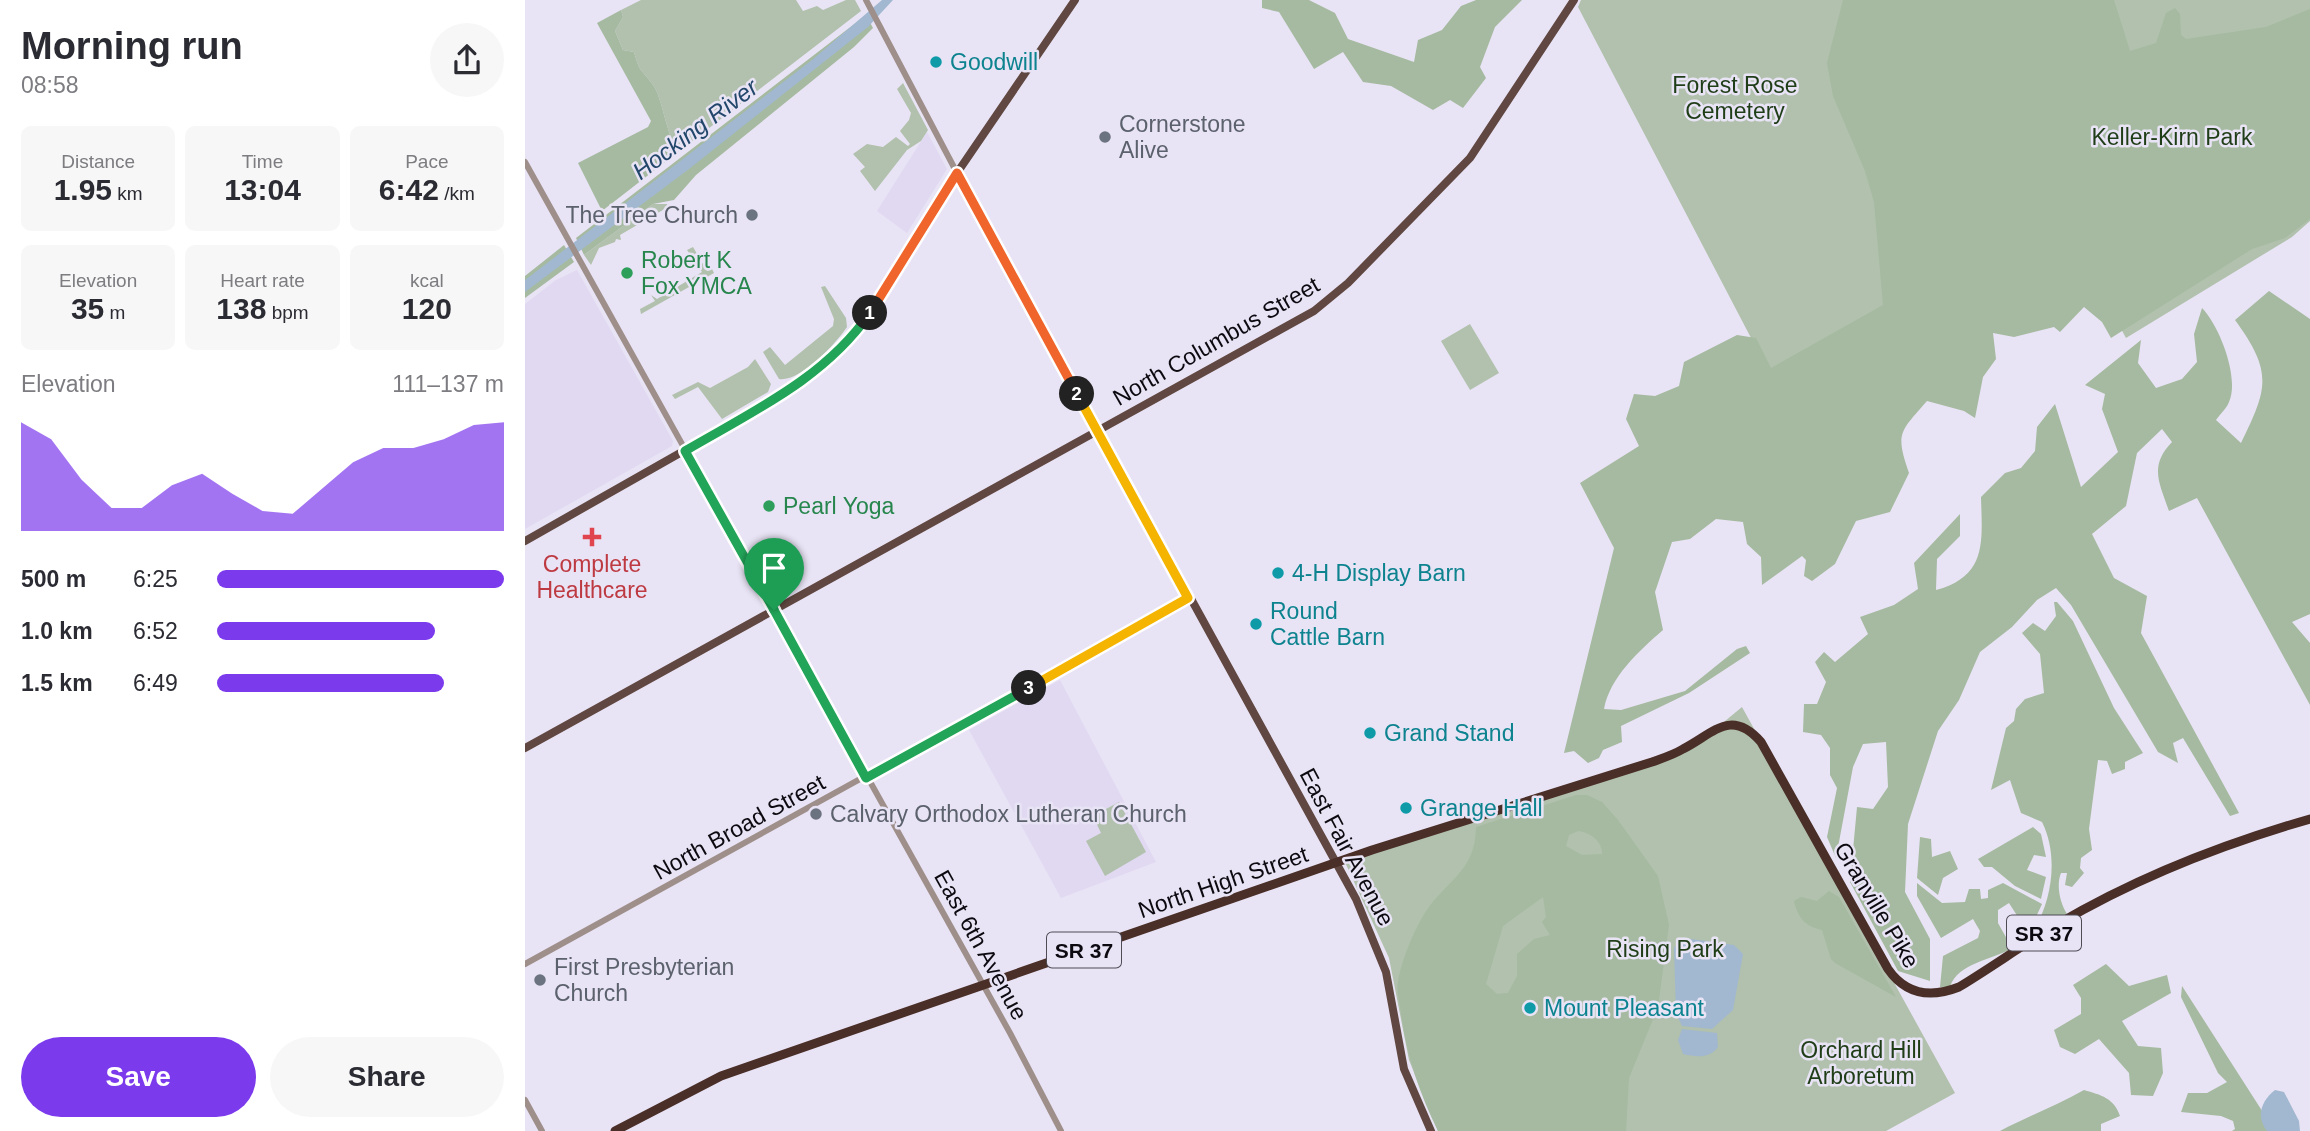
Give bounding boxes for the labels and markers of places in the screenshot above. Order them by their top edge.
place label: Goodwill [950,49,1038,75]
marker: Goodwill [928,54,944,70]
place label: Cornerstone Alive [1119,111,1246,163]
marker: Cornerstone Alive [1097,129,1113,145]
place label: The Tree Church [565,202,738,228]
marker: The Tree Church [744,207,760,223]
place label: Robert K Fox YMCA [641,247,752,299]
marker: Robert K Fox YMCA [619,265,635,281]
pin: 1 [853,296,887,330]
pin: 2 [1059,376,1095,412]
place label: Pearl Yoga [783,493,894,519]
marker: Pearl Yoga [761,498,777,514]
marker: Complete Healthcare [582,527,602,547]
pin [744,538,804,610]
place label: Complete Healthcare [536,551,648,603]
place label: 4-H Display Barn [1292,560,1466,586]
marker: 4-H Display Barn [1270,565,1286,581]
place label: Round Cattle Barn [1270,598,1385,650]
marker: Round Cattle Barn [1248,616,1264,632]
pin: 3 [1011,670,1047,706]
place label: Grand Stand [1384,720,1514,746]
marker: Grand Stand [1362,725,1378,741]
place label: Grange Hall [1420,795,1543,821]
marker: Grange Hall [1398,800,1414,816]
place label: Calvary Orthodox Lutheran Church [830,801,1187,827]
marker: Calvary Orthodox Lutheran Church [808,806,824,822]
place label: First Presbyterian Church [554,954,734,1006]
marker: First Presbyterian Church [532,972,548,988]
place label: Mount Pleasant [1544,995,1704,1021]
marker: Mount Pleasant [1522,1000,1538,1016]

